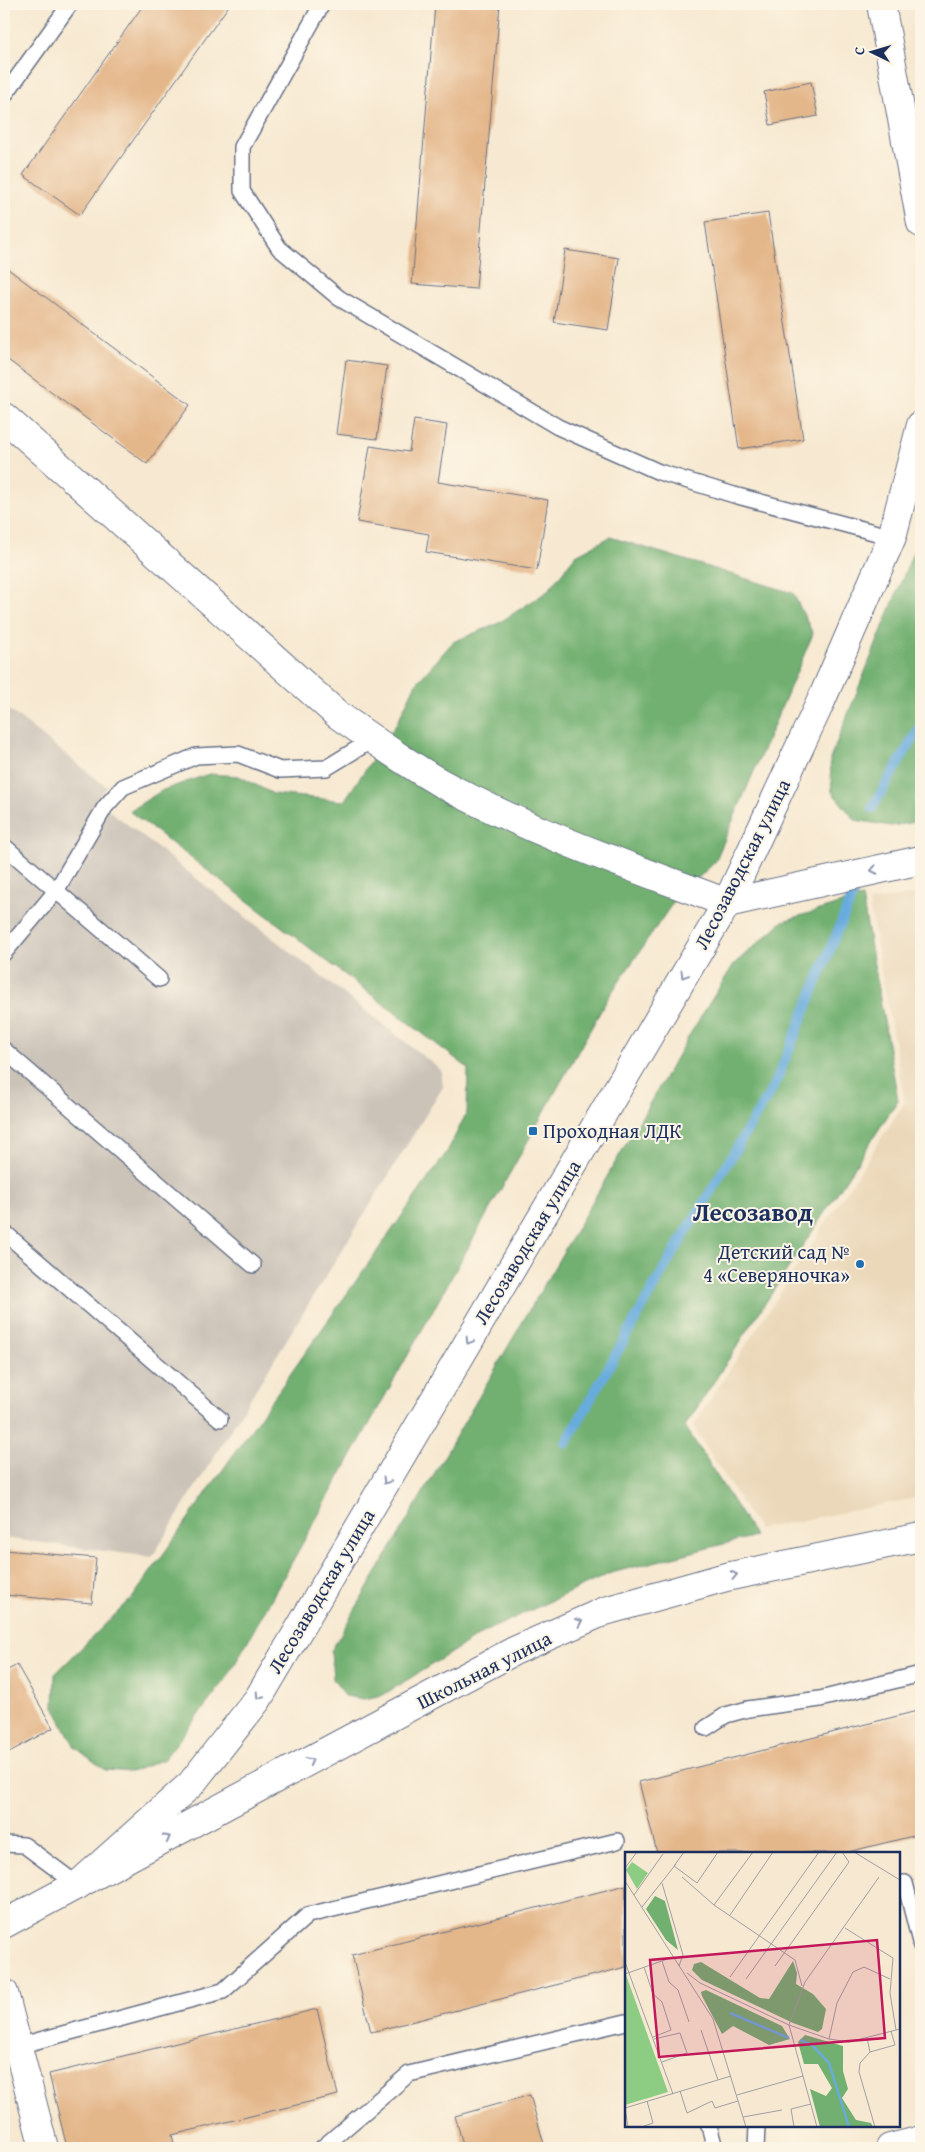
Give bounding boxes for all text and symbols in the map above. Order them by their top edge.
north arrow [848,28,898,78]
text: С [849,46,869,56]
street label: Лесозаводская улица [686,773,797,954]
one-way arrow [869,865,878,875]
one-way arrow [681,969,691,978]
place label: Проходная ЛДК [543,1116,682,1145]
marker: Проходная ЛДК [527,1125,539,1137]
street label: Лесозаводская улица [466,1153,588,1330]
district label: Лесозавод [693,1194,813,1230]
place label: Детский сад № 4 «Северяночка» [703,1237,850,1289]
marker: Детский сад № 4 «Северяночка» [854,1258,866,1270]
one-way arrow [465,1335,475,1344]
one-way arrow [383,1475,393,1484]
street label: Лесозаводская улица [260,1502,382,1679]
one-way arrow [730,1570,739,1581]
one-way arrow [574,1618,583,1629]
street label: Школьная улица [411,1623,556,1716]
one-way arrow [256,1690,265,1700]
one-way arrow [305,1757,314,1767]
one-way arrow [162,1834,171,1844]
inset map [625,1852,900,2127]

